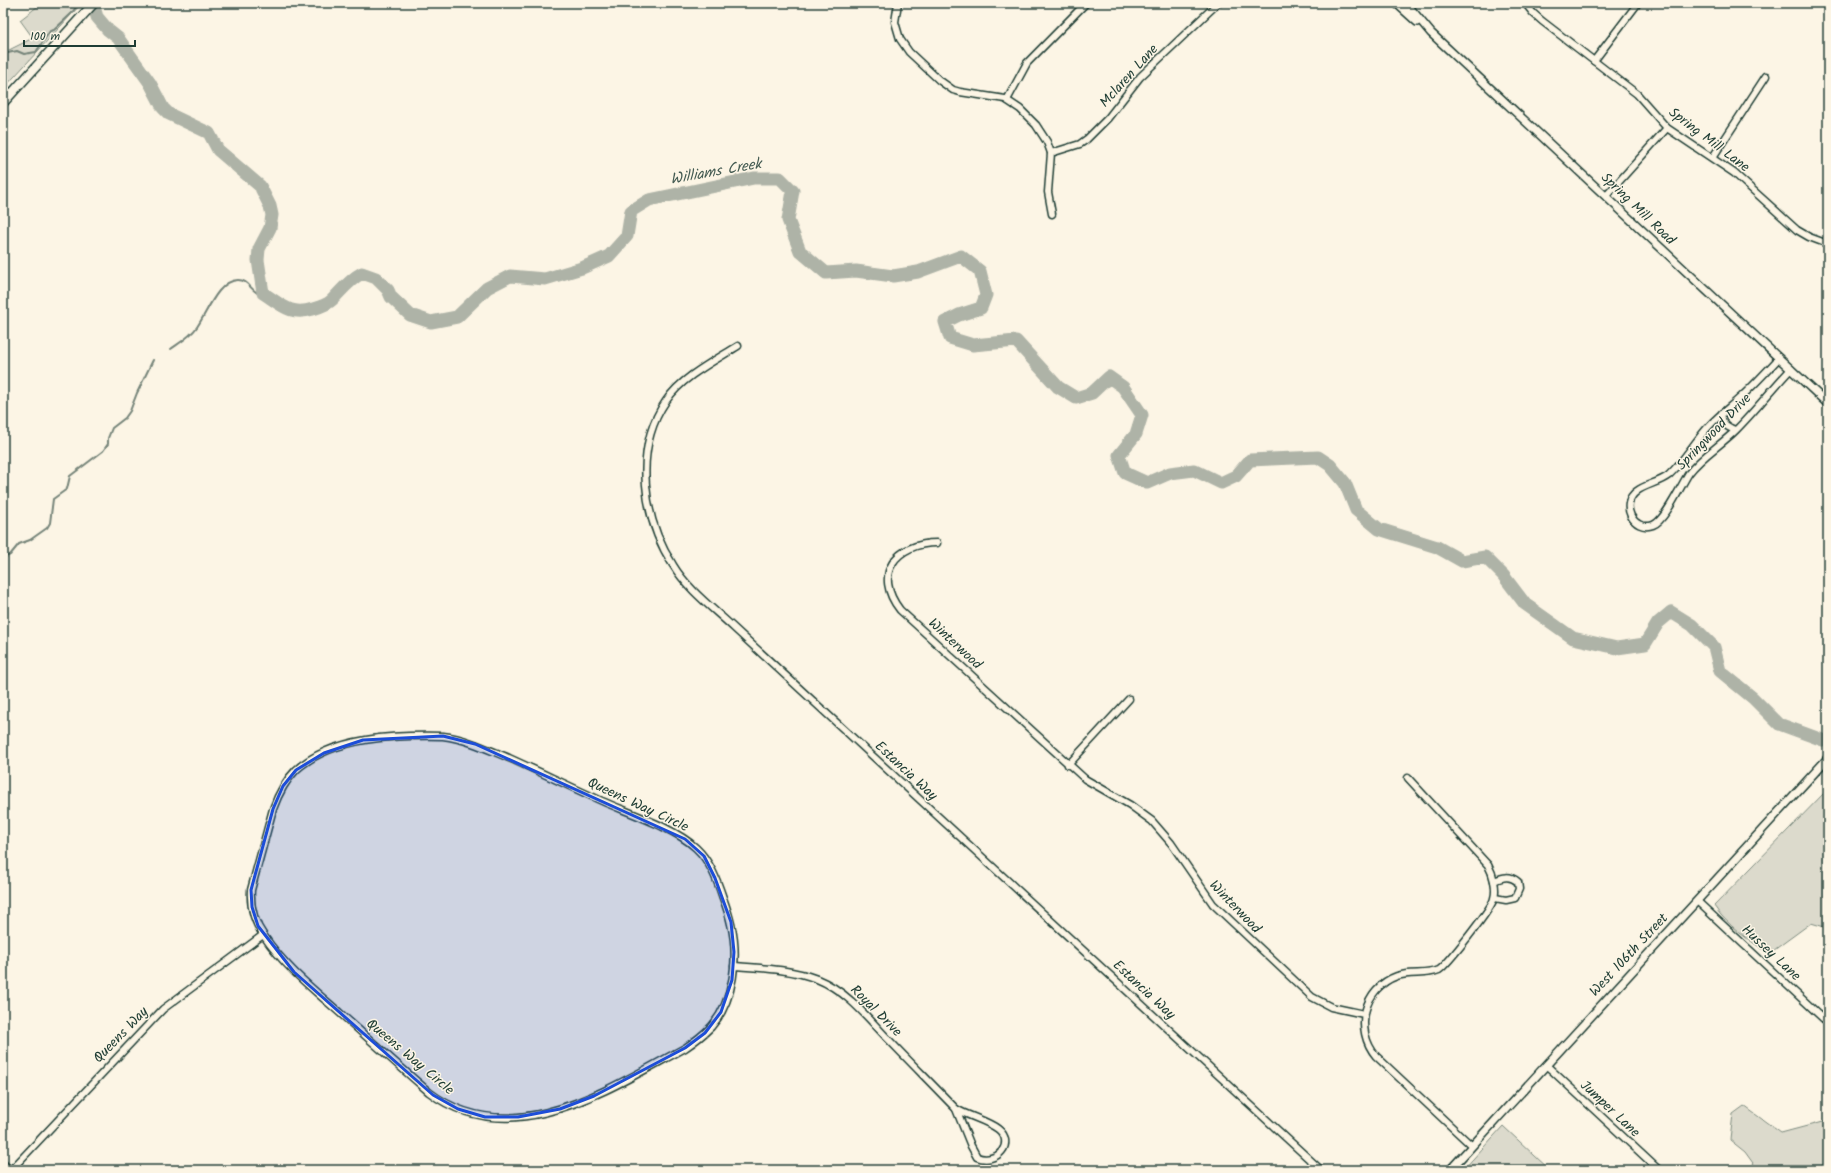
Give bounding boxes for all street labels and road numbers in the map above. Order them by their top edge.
street label: Mclaren Lane [1094,39,1164,113]
street label: Spring Mill Lane [1664,102,1755,178]
street label: Spring Mill Road [1596,167,1681,251]
street label: Springwood Drive [1671,388,1757,476]
street label: Winterwood [923,613,988,676]
street label: Estancia Way [869,736,943,806]
street label: Queens Way Circle [584,772,693,838]
street label: Winterwood [1204,875,1267,940]
street label: West 106th Street [1584,908,1674,1002]
street label: Hussey Lane [1736,920,1806,987]
street label: Estancia Way [1107,955,1181,1025]
street label: Royal Drive [845,980,908,1043]
street label: Queens Way [88,1001,154,1068]
street label: Queens Way Circle [361,1013,459,1101]
street label: Jumper Lane [1575,1075,1646,1143]

